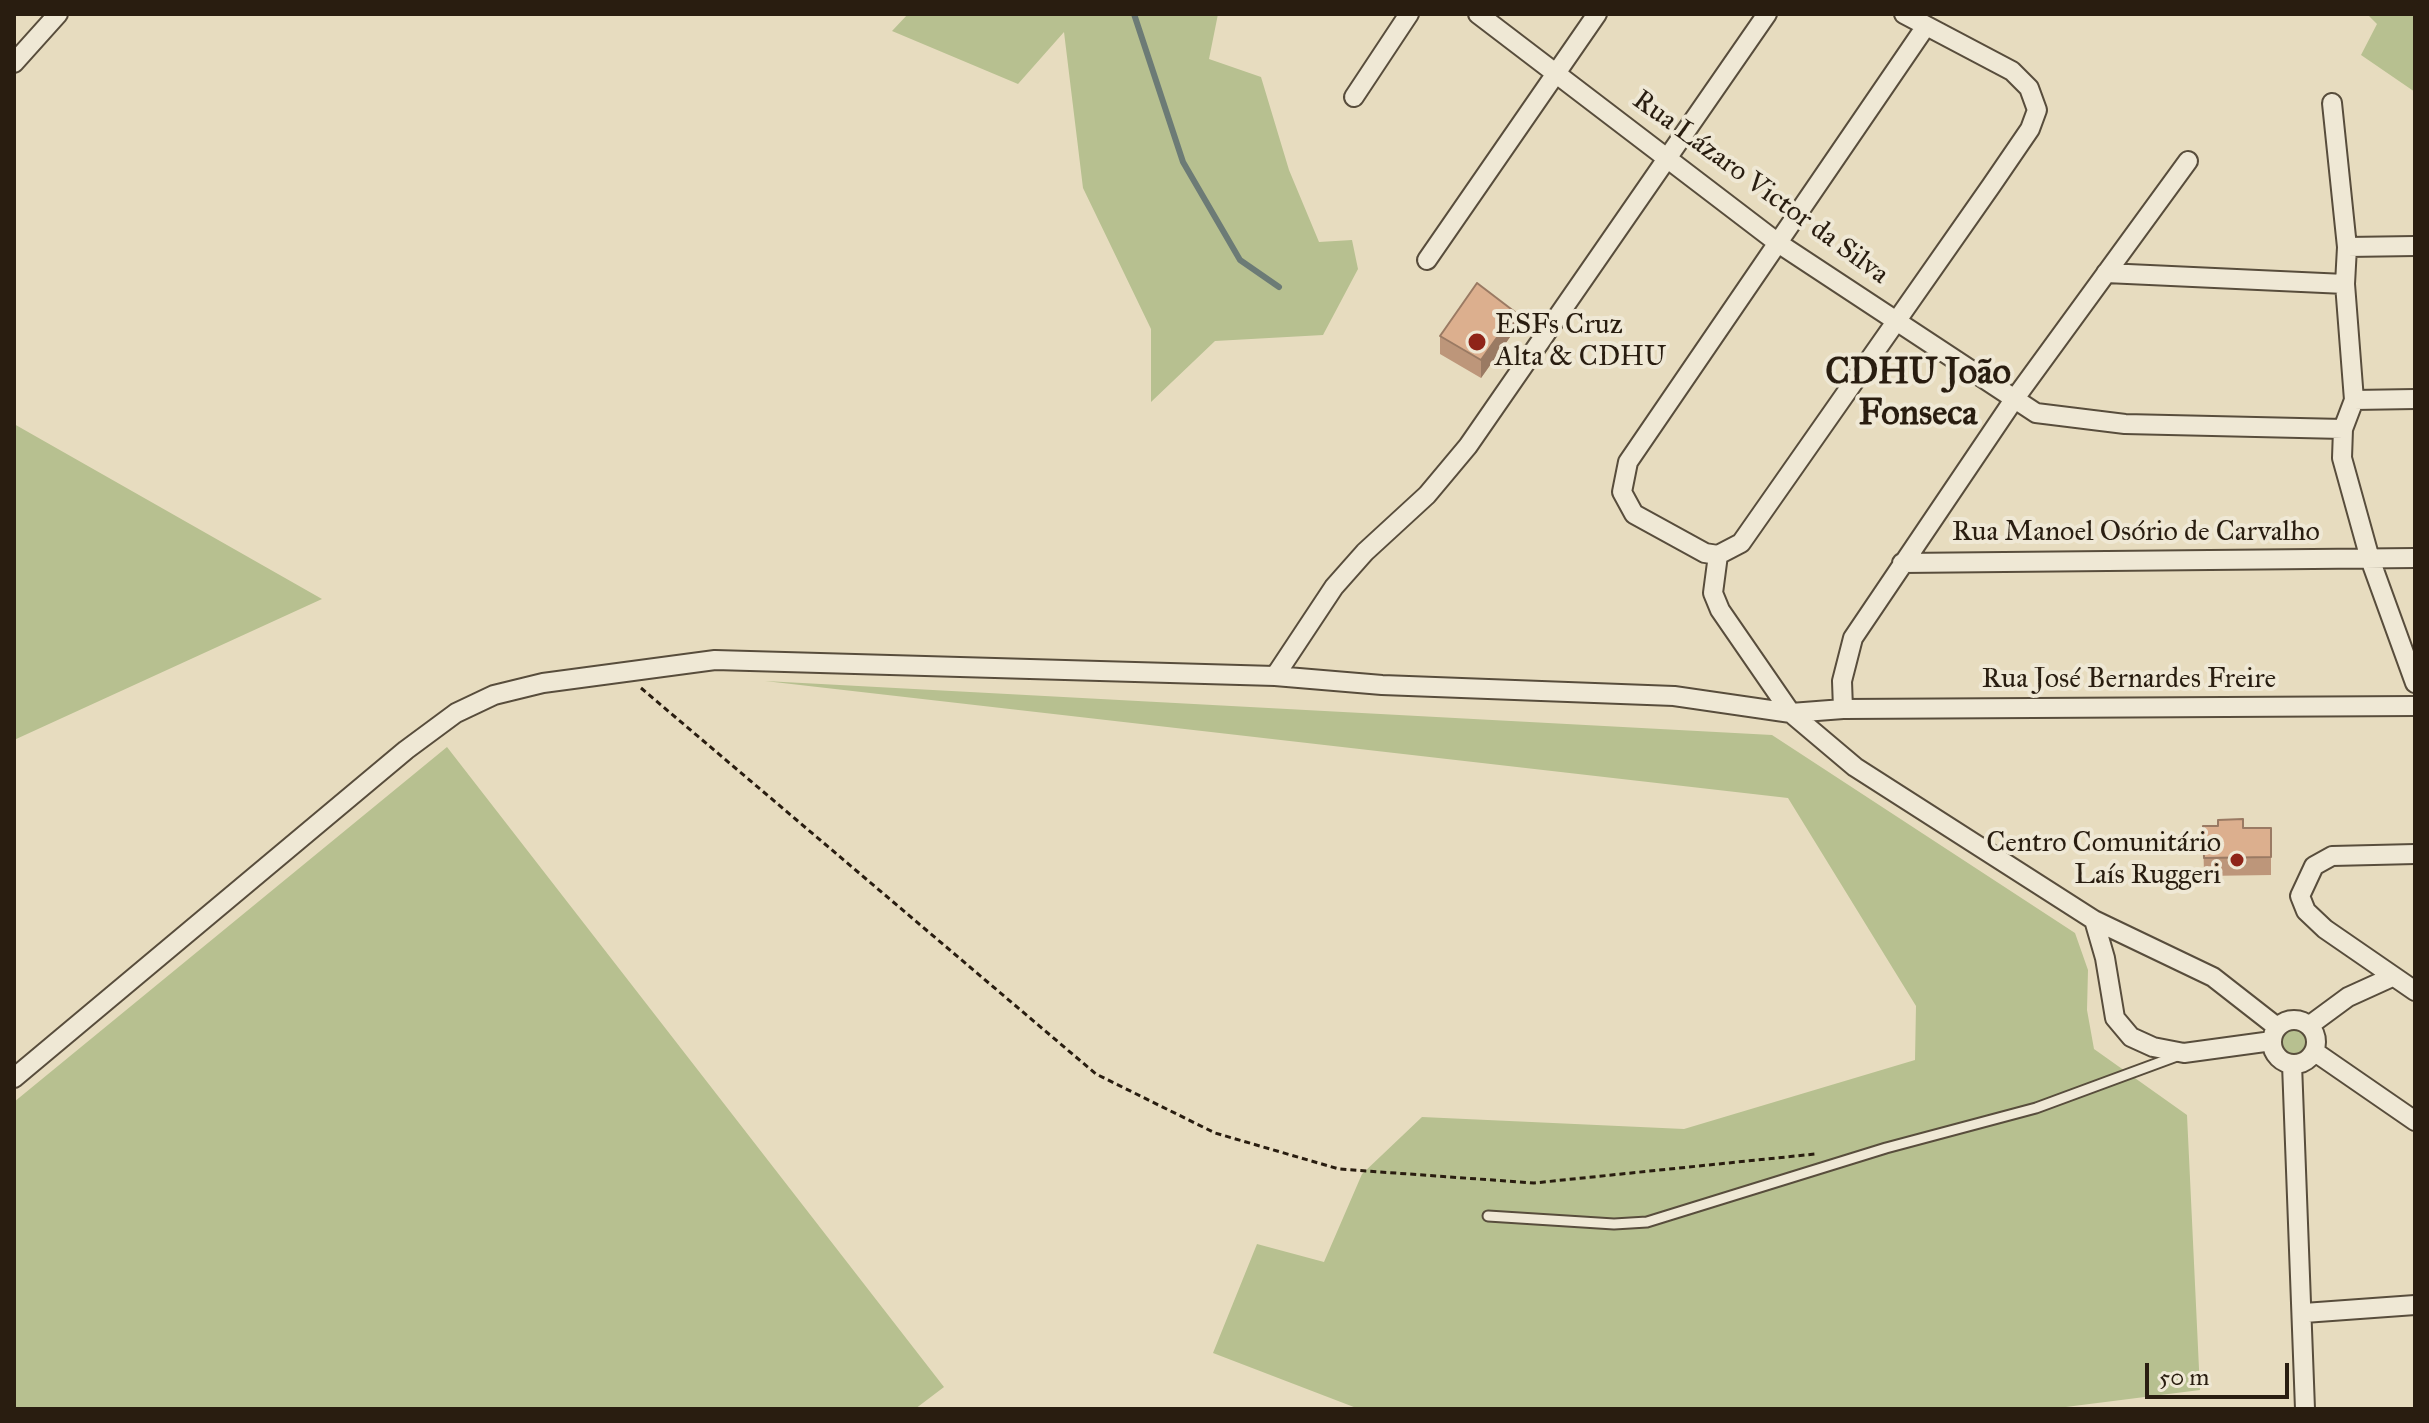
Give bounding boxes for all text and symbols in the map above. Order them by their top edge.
street label: Rua Lázaro Victor da Silva [1626,84,1894,292]
place label: ESFs Cruz Alta & CDHU [1495,309,1666,375]
marker: ESFs Cruz Alta & CDHU [1466,331,1488,353]
district label: CDHU João Fonseca [1825,352,2011,437]
street label: Rua Manoel Osório de Carvalho [1952,516,2320,550]
street label: Rua José Bernardes Freire [1982,663,2276,697]
place label: Centro Comunitário Laís Ruggeri [1986,827,2221,893]
marker: Centro Comunitário Laís Ruggeri [2228,851,2246,869]
scale bar [2149,1347,2293,1397]
text: 50 m [2159,1362,2209,1392]

